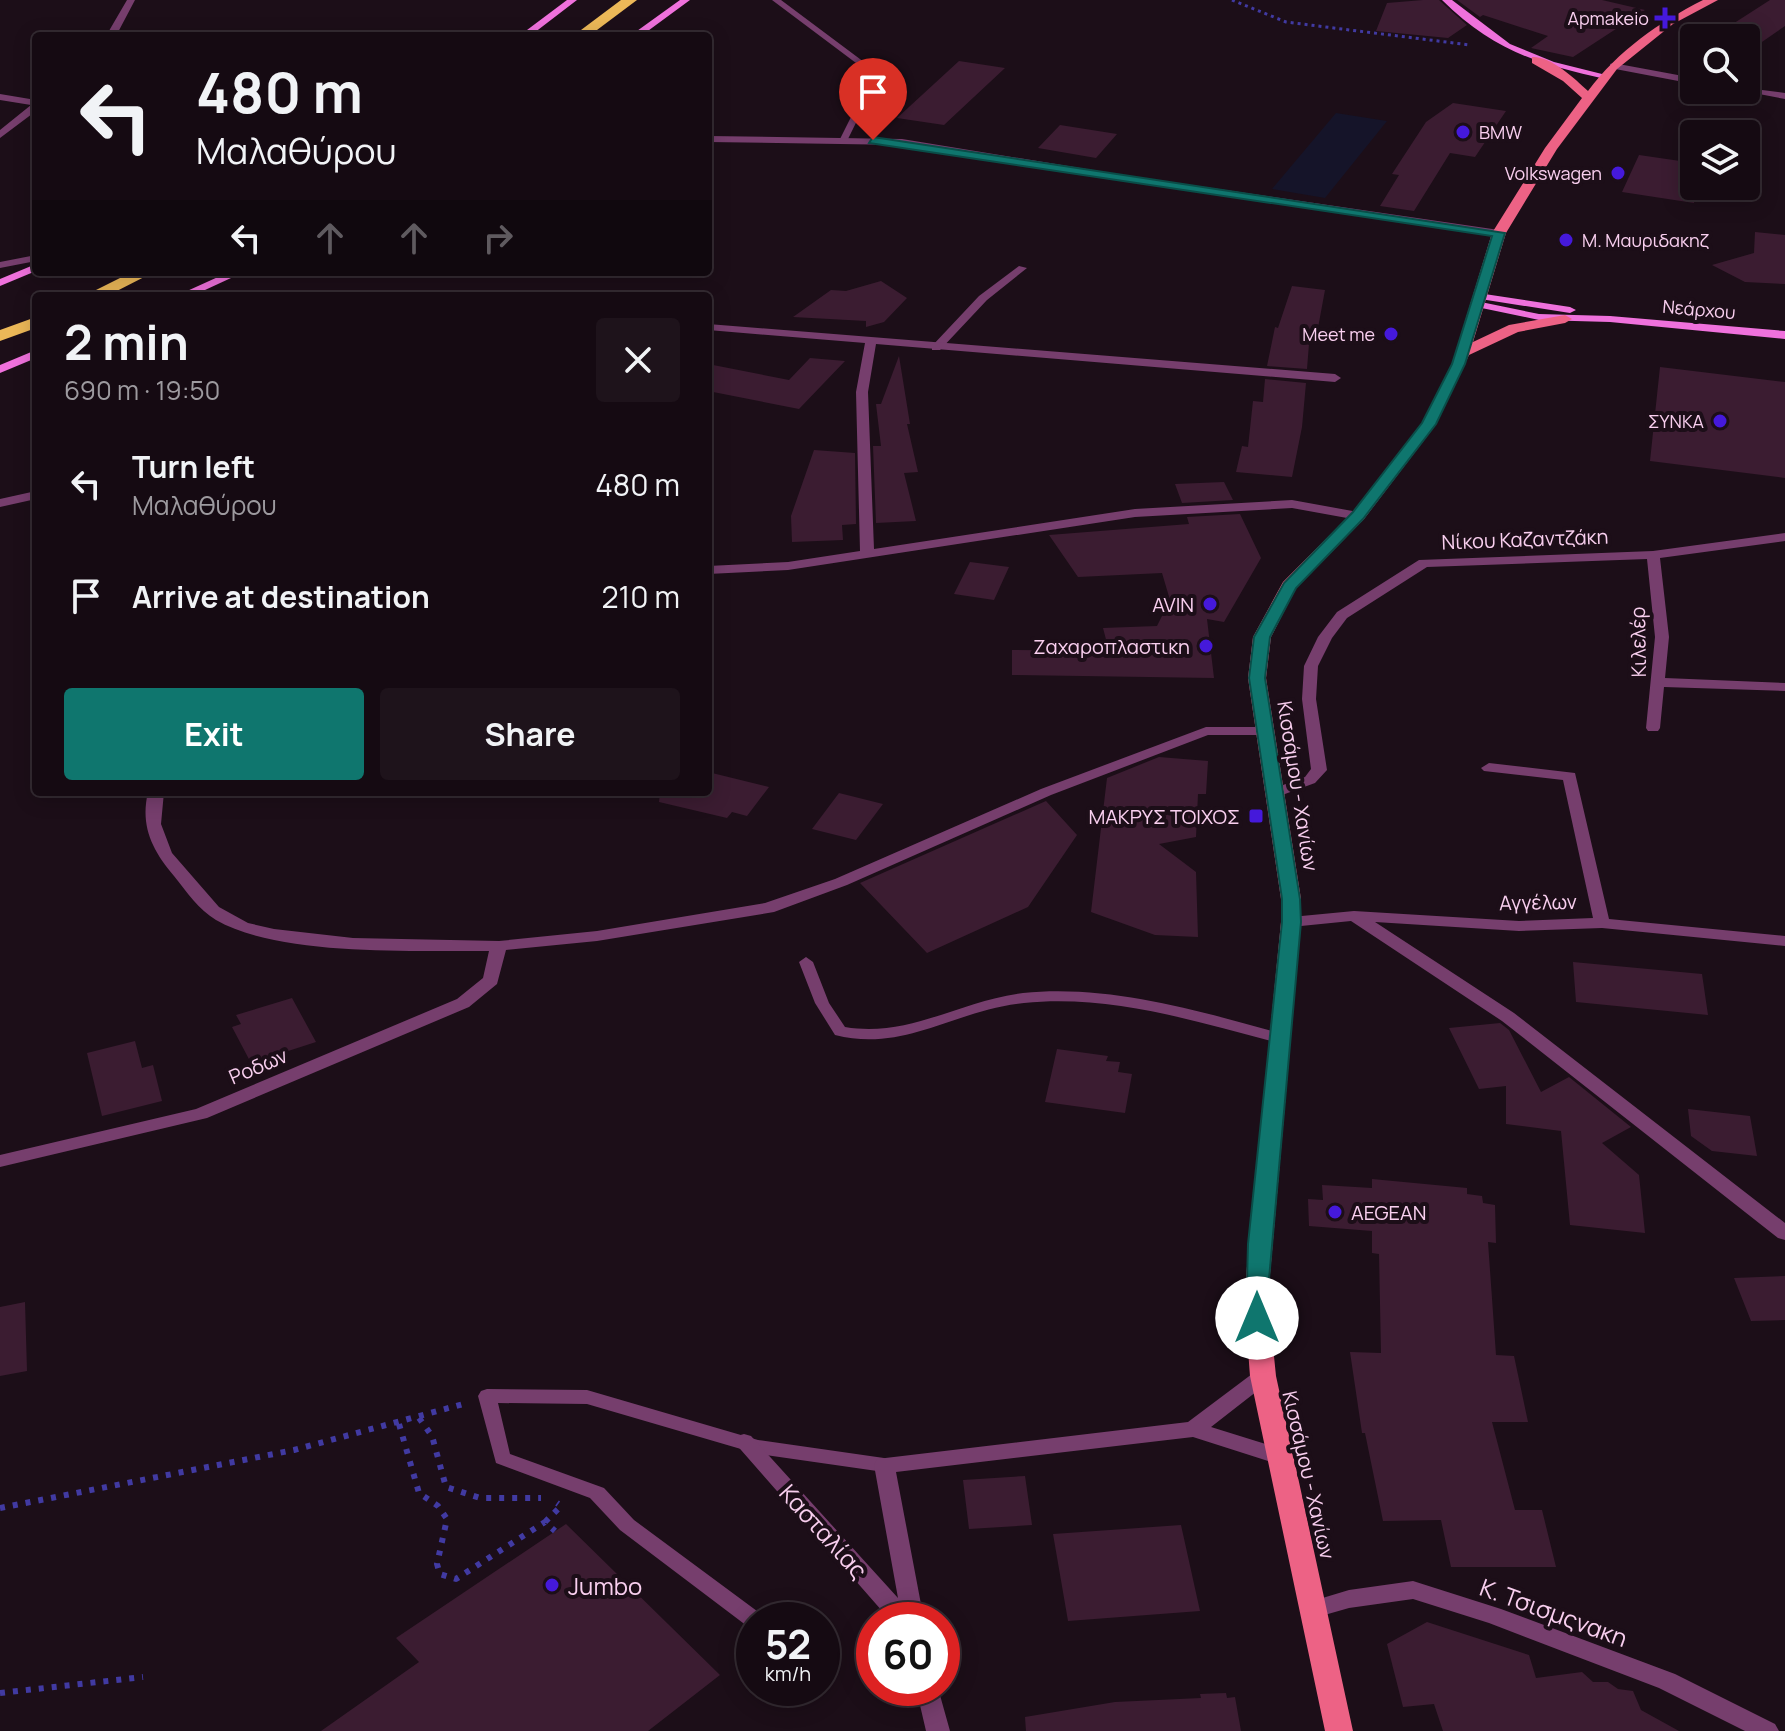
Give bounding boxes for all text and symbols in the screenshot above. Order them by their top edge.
place label: Apmakeio [1568,6,1649,30]
marker: Apmakeio [1656,9,1674,27]
map controls [1680,24,1760,200]
button: search [1680,24,1760,104]
text: 480 m [196,53,363,130]
pin [839,58,907,140]
icon: left [64,64,168,168]
icon: arrive [851,70,895,114]
place label: BMW [1479,120,1522,144]
button: layers [1680,120,1760,200]
marker: BMW [1454,123,1472,141]
text: Μαλαθύρου [196,126,396,175]
place label: Volkswagen [1505,161,1602,185]
marker: Volkswagen [1609,164,1627,182]
icon: left [224,216,268,260]
icon: ahead [308,216,352,260]
icon: ahead [392,216,436,260]
icon: right [476,216,520,260]
place label: Μ. Μαυριδακηζ [1582,228,1709,252]
marker: Μ. Μαυριδακηζ [1557,231,1575,249]
street label: Νεάρχου [1661,294,1737,324]
text: 2 min [64,309,189,374]
button: close [596,318,680,402]
place label: Meet me [1302,322,1375,346]
marker: Meet me [1382,325,1400,343]
text: 690 m · 19:50 [64,372,220,408]
place label: ΣΥΝΚΑ [1648,409,1705,433]
marker: ΣΥΝΚΑ [1711,412,1729,430]
text: Turn left [132,446,255,487]
icon: left [64,462,108,506]
text: 480 m [595,464,680,505]
text: Μαλαθύρου [132,487,277,523]
street label: Νίκου Καζαντζάκη [1441,523,1609,555]
icon: arrive [64,574,108,618]
text: Arrive at destination [132,576,430,617]
text: 210 m [601,576,680,617]
place label: AVIN [1152,591,1194,618]
marker: AVIN [1201,595,1219,613]
street label: Κιλελέρ [1624,606,1652,678]
place label: Ζαχαροπλαστικη [1033,633,1190,660]
marker: Ζαχαροπλαστικη [1197,637,1215,655]
button: Exit [64,688,364,780]
button: Share [380,688,680,780]
street label: Κισσάμου - Χανίων [1271,699,1325,873]
place label: ΜΑΚΡΥΣ ΤΟΙΧΟΣ [1088,803,1240,830]
marker: ΜΑΚΡΥΣ ΤΟΙΧΟΣ [1247,807,1265,825]
street label: Αγγέλων [1499,888,1577,916]
street label: Ροδων [225,1042,291,1090]
place label: AEGEAN [1351,1199,1426,1226]
marker: AEGEAN [1326,1203,1344,1221]
position arrow [1215,1276,1299,1360]
street label: Κισσάμου - Χανίων [1277,1388,1341,1562]
street label: Κασταλίας [773,1477,875,1585]
place label: Jumbo [568,1569,642,1602]
street label: Κ. Τσισμςνακη [1476,1570,1632,1654]
marker: Jumbo [543,1576,561,1594]
speed limit sign: 60 [856,1602,960,1706]
text: 52 [765,1616,811,1671]
text: km/h [765,1660,811,1687]

